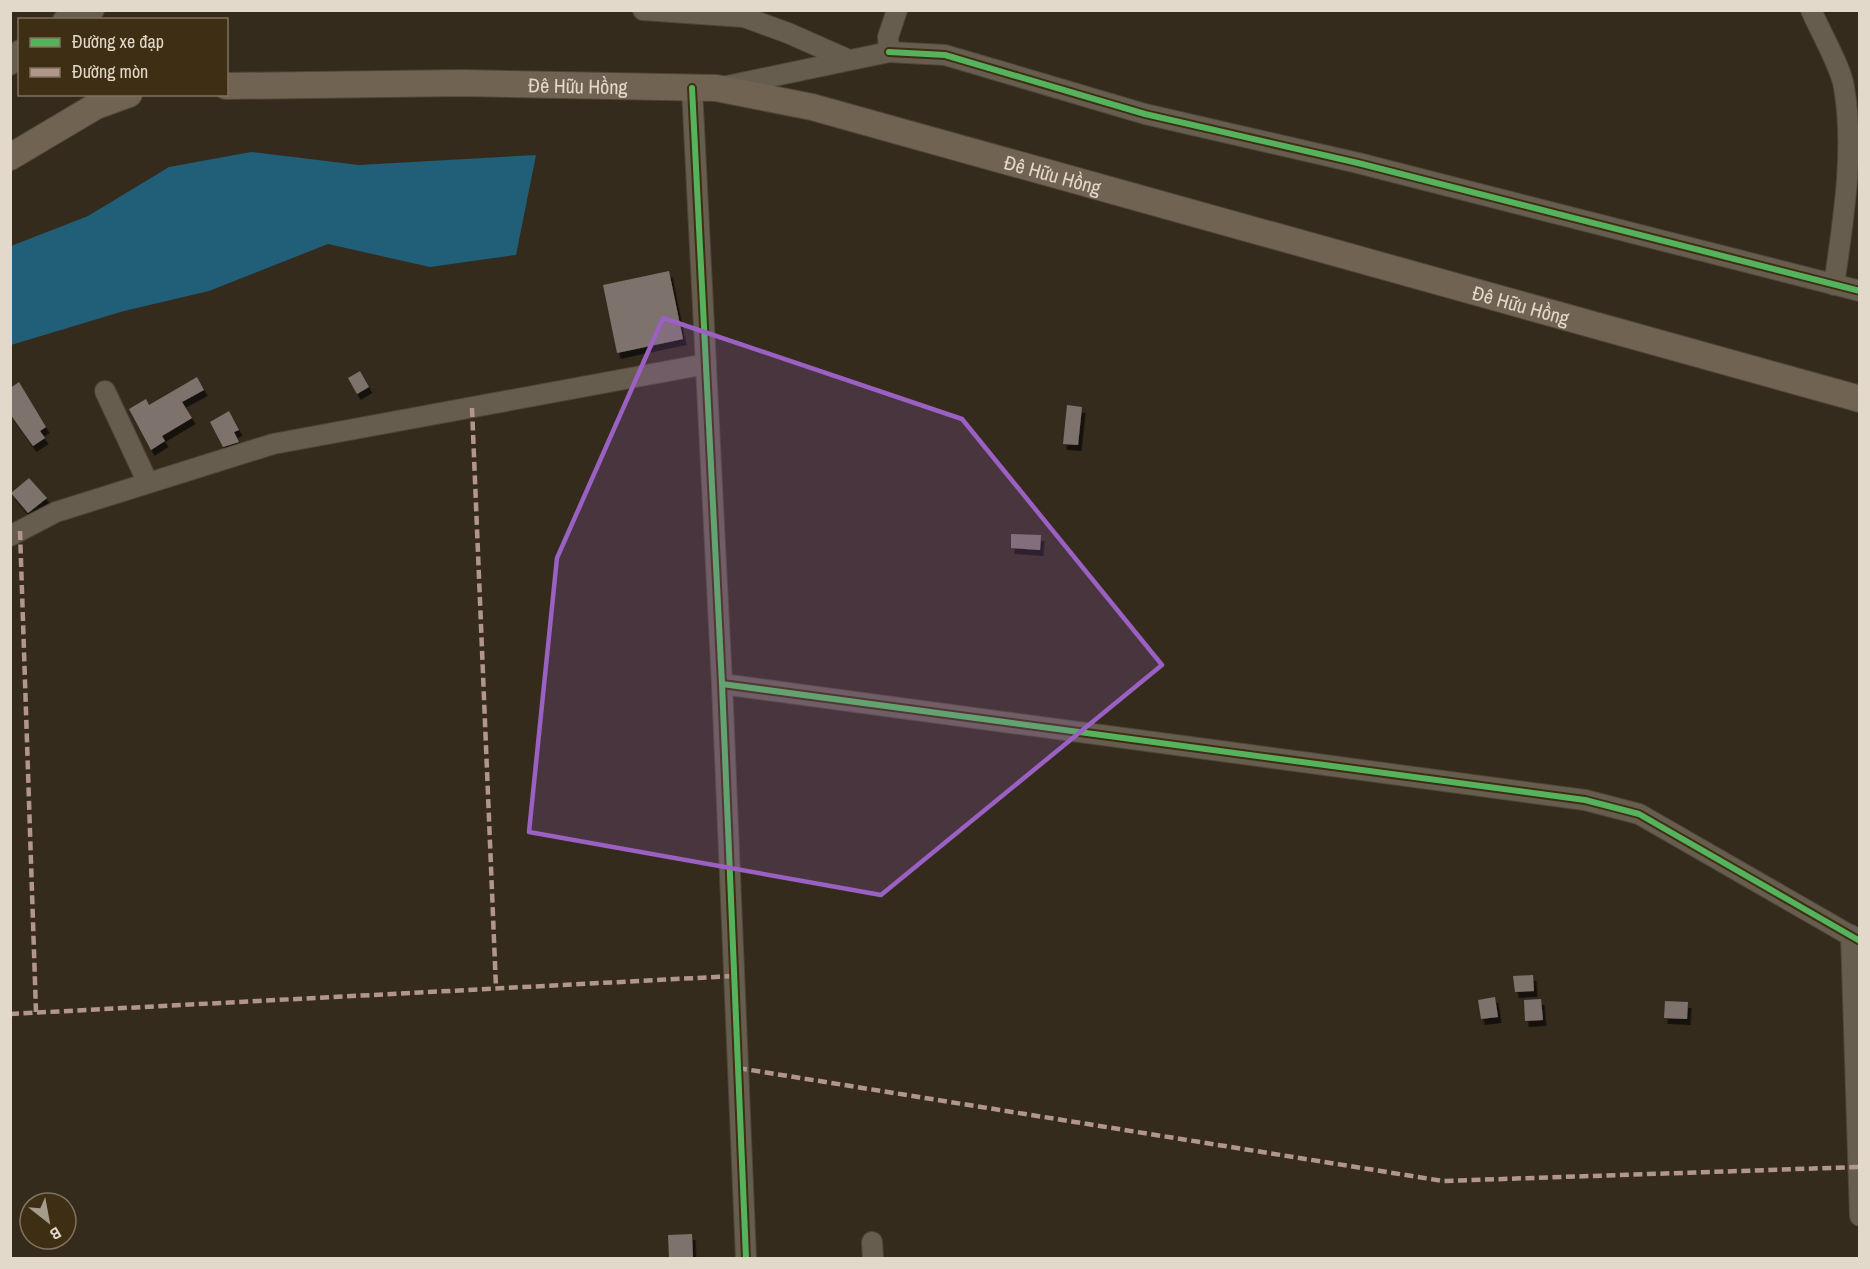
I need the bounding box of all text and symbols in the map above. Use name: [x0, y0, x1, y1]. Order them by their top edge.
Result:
legend: [18, 18, 228, 96]
text: Đường xe đạp: [72, 29, 164, 54]
text: Đường mòn: [72, 59, 148, 84]
street label: Đê Hữu Hồng: [528, 71, 628, 100]
street label: Đê Hữu Hồng: [1001, 148, 1104, 200]
street label: Đê Hữu Hồng: [1470, 278, 1573, 331]
north arrow: [18, 1191, 78, 1251]
text: B: [46, 1222, 65, 1246]

